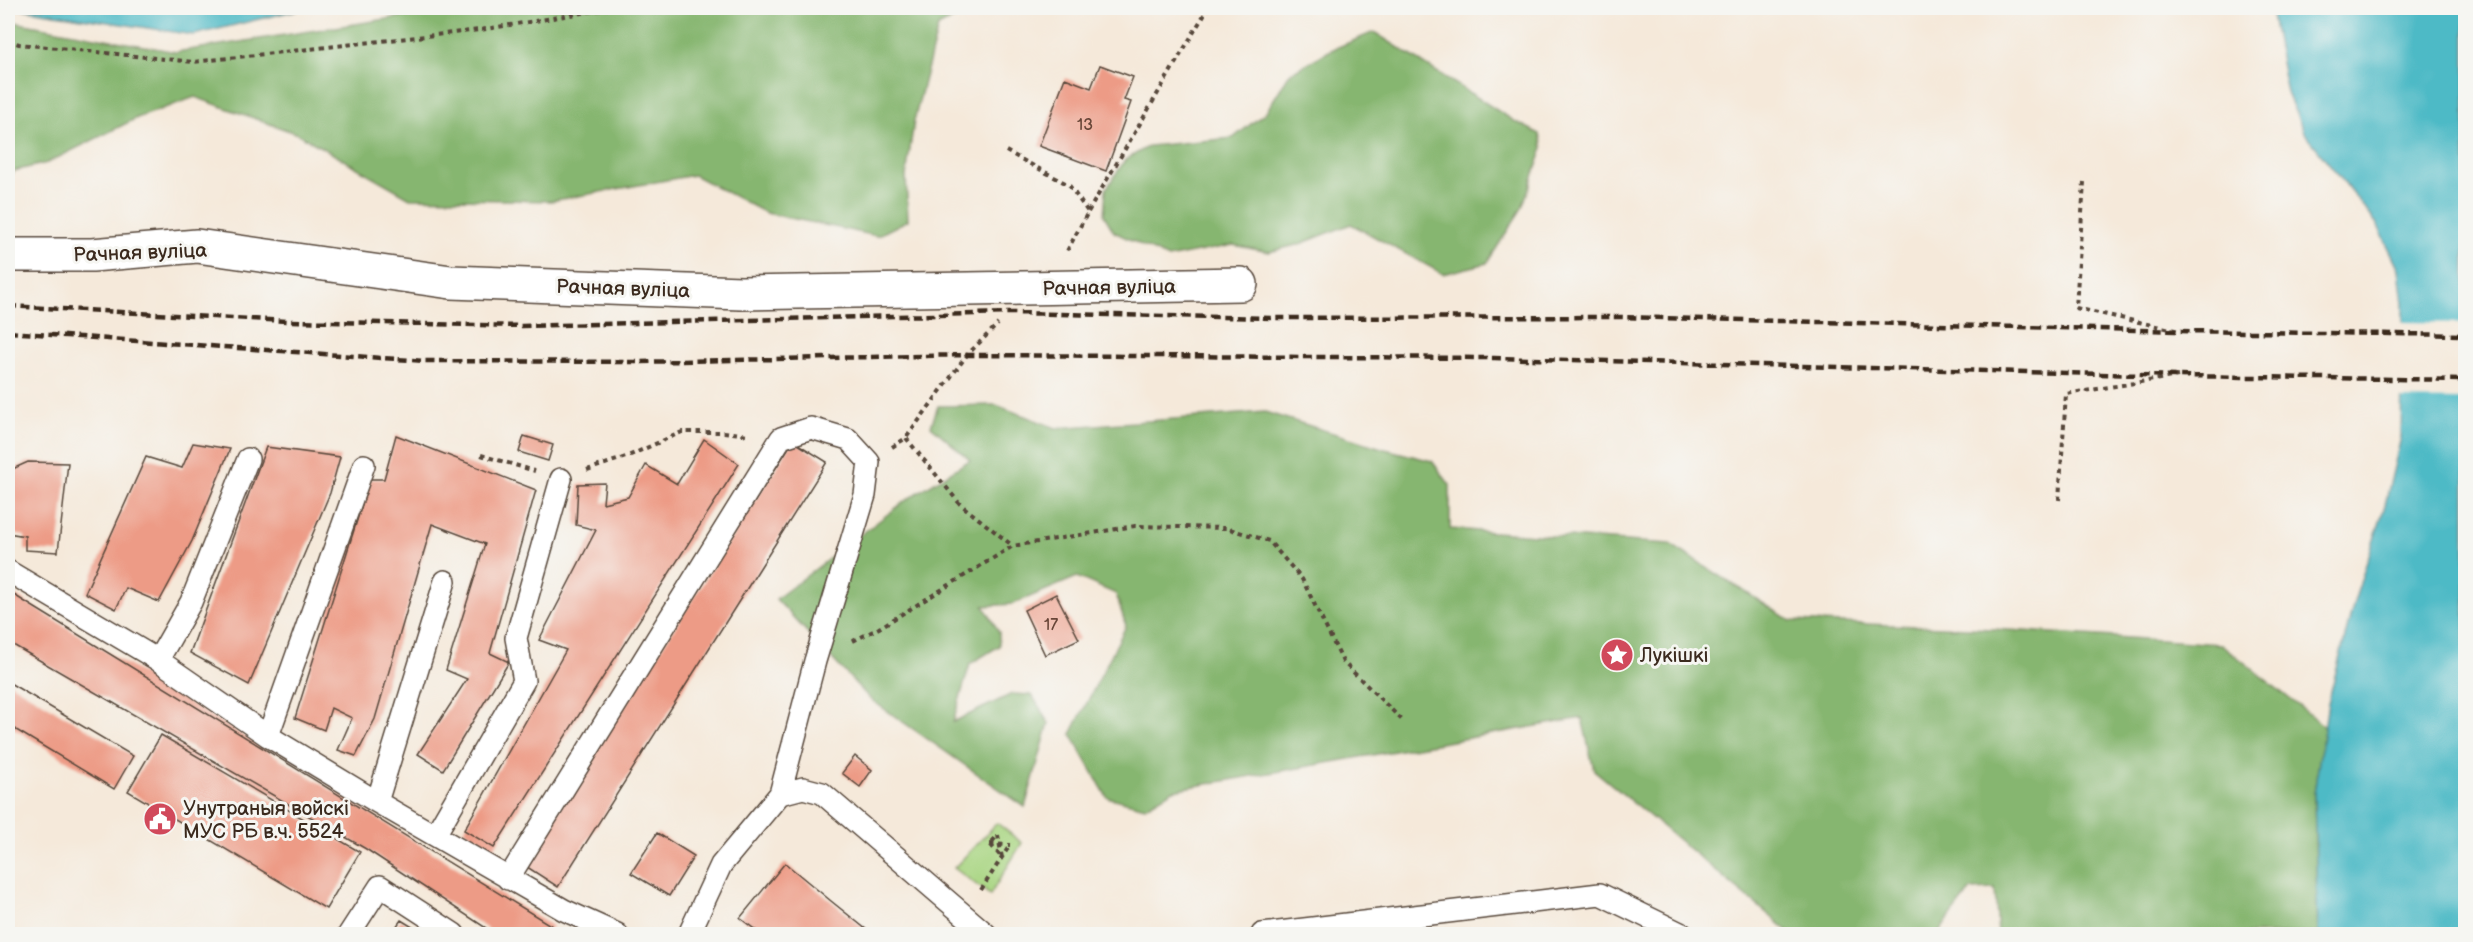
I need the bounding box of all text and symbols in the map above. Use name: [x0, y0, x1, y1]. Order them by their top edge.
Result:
house number: 13: [1077, 116, 1093, 135]
street label: Рачная вуліца: [73, 239, 208, 267]
street label: Рачная вуліца: [556, 275, 691, 303]
street label: Рачная вуліца: [1042, 275, 1176, 301]
house number: 17: [1044, 616, 1058, 635]
place icon: Лукішкі: [1599, 637, 1635, 673]
place label: Лукішкі: [1639, 644, 1708, 668]
place label: Унутраныя войскі МУС РБ в.ч. 5524: [183, 797, 349, 844]
public building icon: Унутраныя войскі МУС РБ в.ч. 5524: [142, 801, 178, 837]

